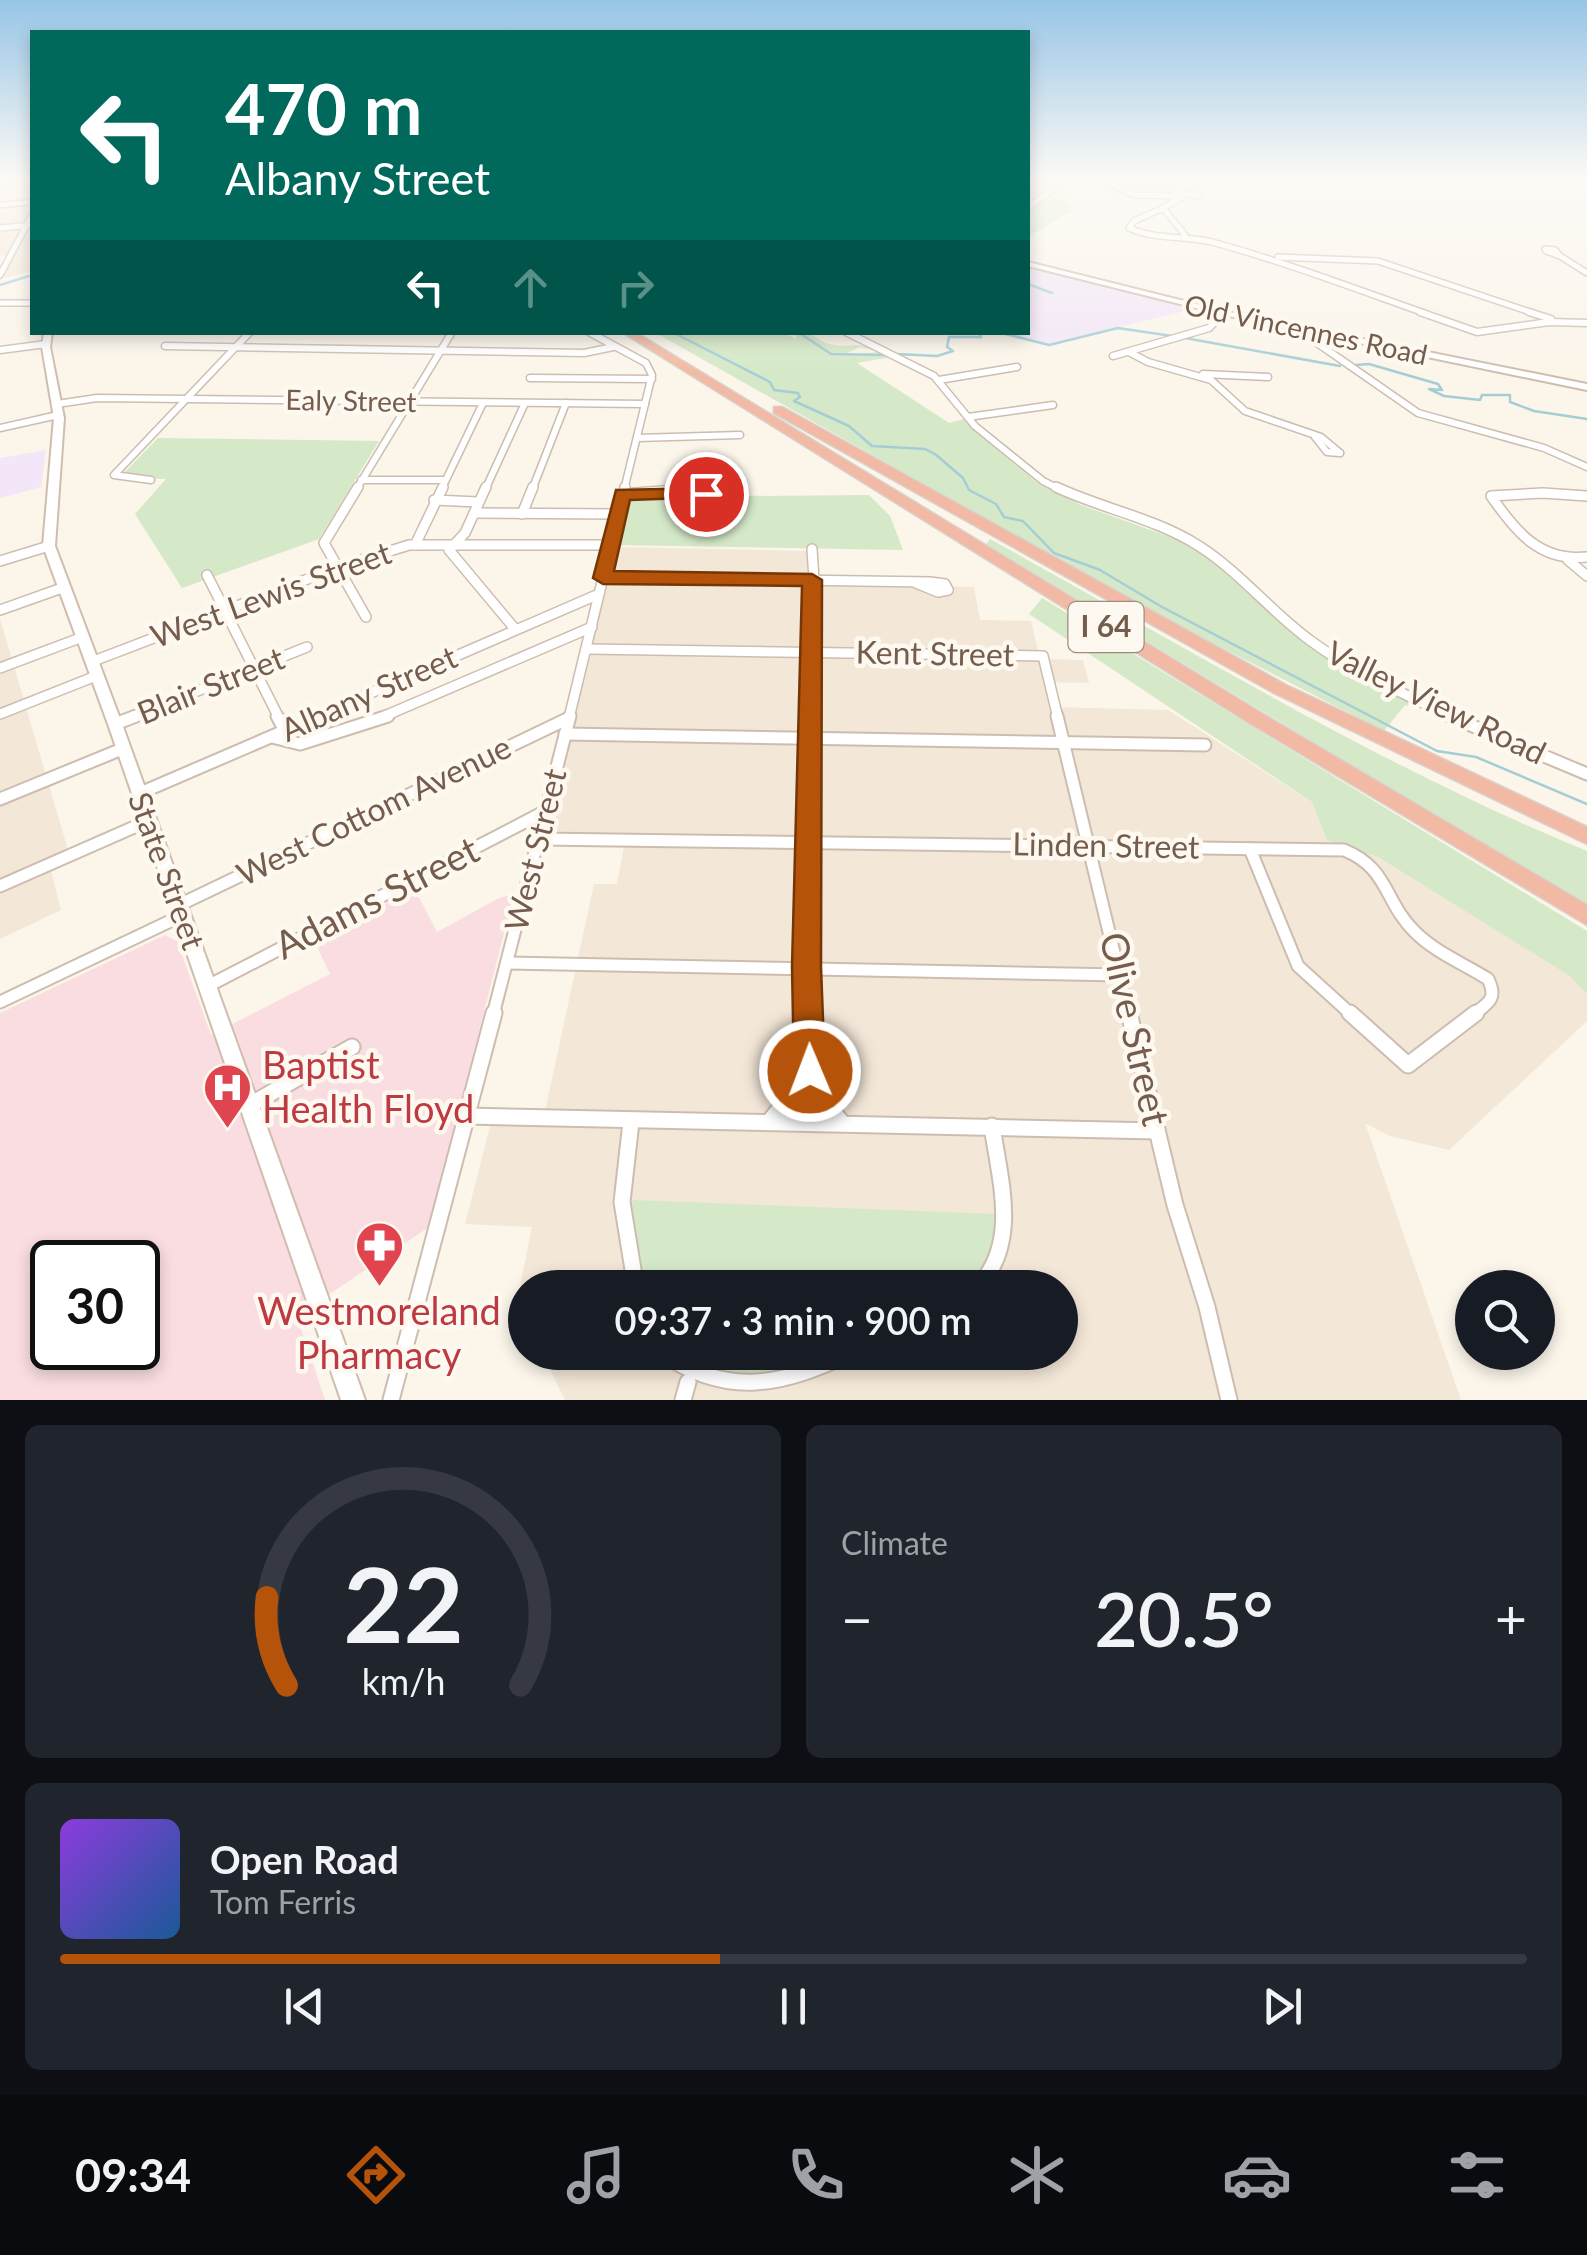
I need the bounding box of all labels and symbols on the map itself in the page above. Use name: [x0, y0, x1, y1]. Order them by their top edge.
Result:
street label: Old Vincennes Road: [1182, 287, 1431, 371]
street label: Ealy Street: [285, 382, 417, 418]
pin: [664, 452, 749, 537]
street label: West Lewis Street: [145, 532, 396, 655]
road number: I 64: [1068, 602, 1144, 652]
street label: Kent Street: [855, 632, 1015, 673]
street label: Valley View Road: [1321, 632, 1553, 772]
street label: Albany Street: [274, 636, 463, 749]
street label: Blair Street: [131, 637, 290, 732]
street label: West Cottom Avenue: [230, 726, 517, 893]
street label: West Street: [496, 764, 574, 935]
street label: State Street: [121, 787, 214, 955]
street label: Linden Street: [1012, 823, 1200, 866]
street label: Adams Street: [266, 825, 486, 967]
street label: Olive Street: [1091, 927, 1181, 1130]
position arrow: [758, 1019, 862, 1123]
place label: Baptist Health Floyd: [262, 1041, 474, 1131]
hospital icon: Baptist Health Floyd: [201, 1062, 253, 1130]
pharmacy icon: Westmoreland Pharmacy: [353, 1220, 405, 1288]
speed limit sign: 30: [30, 1240, 160, 1370]
place label: Westmoreland Pharmacy: [257, 1287, 501, 1377]

